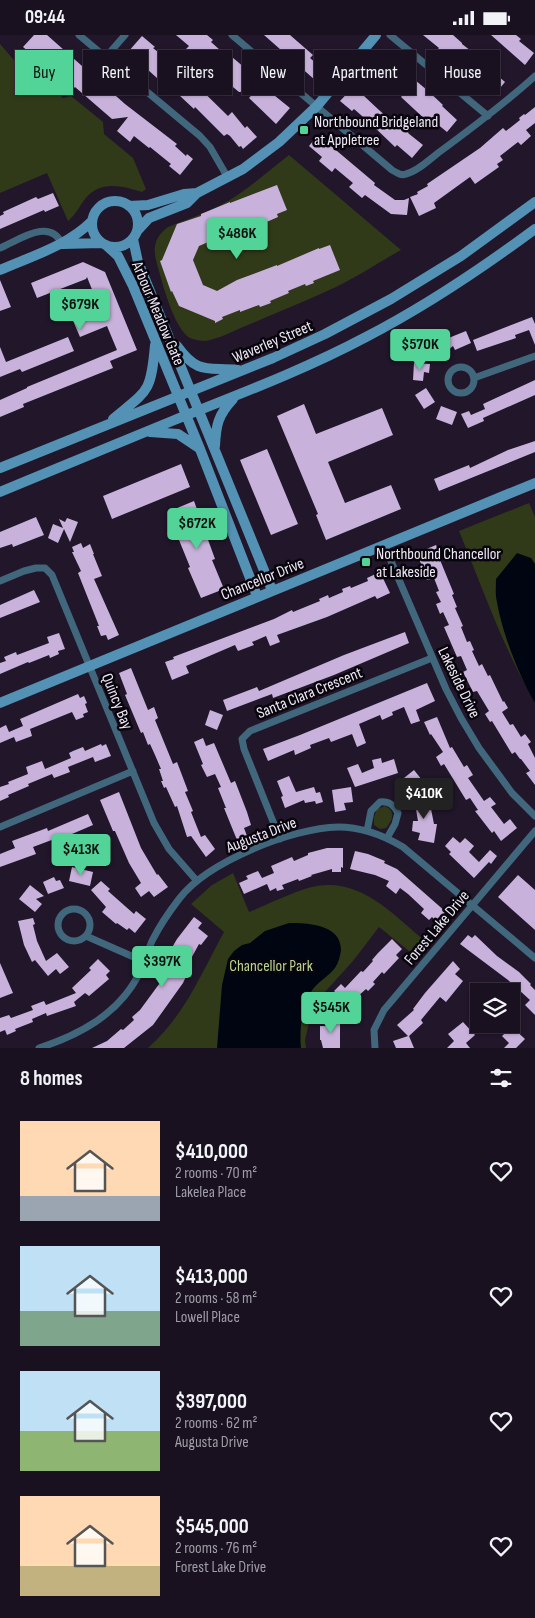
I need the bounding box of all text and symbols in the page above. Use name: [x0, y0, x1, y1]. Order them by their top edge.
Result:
text: 09:44: [25, 6, 65, 29]
chip: Buy: [15, 50, 73, 95]
chip: Rent: [83, 50, 148, 95]
chip: Filters: [158, 50, 232, 95]
chip: New: [242, 50, 304, 95]
chip: Apartment: [314, 50, 416, 95]
chip: House: [426, 50, 500, 95]
place label: Northbound Bridgeland at Appletree: [314, 113, 438, 150]
marker: Northbound Bridgeland at Appletree: [298, 124, 310, 136]
pin: $486K: [202, 217, 272, 260]
text: $486K: [218, 224, 256, 243]
street label: Arbour Meadow Gate: [127, 258, 188, 368]
pin: $679K: [45, 289, 115, 331]
text: $679K: [61, 295, 99, 314]
street label: Waverley Street: [230, 317, 315, 368]
pin: $570K: [385, 329, 455, 371]
text: $570K: [401, 335, 439, 354]
pin: $672K: [162, 507, 232, 550]
text: $672K: [178, 514, 216, 533]
place label: Northbound Chancellor at Lakeside: [376, 545, 501, 582]
street label: Chancellor Drive: [218, 554, 307, 605]
marker: Northbound Chancellor at Lakeside: [360, 556, 372, 568]
street label: Lakeside Drive: [433, 644, 484, 721]
street label: Santa Clara Crescent: [254, 664, 365, 723]
street label: Quincy Bay: [97, 671, 136, 732]
pin: $410K: [389, 777, 459, 820]
text: $410K: [405, 784, 443, 803]
street label: Augusta Drive: [223, 813, 299, 858]
pin: $413K: [46, 833, 116, 876]
text: $413K: [63, 840, 100, 859]
street label: Forest Lake Drive: [401, 887, 474, 969]
pin: $397K: [127, 945, 197, 988]
text: $397K: [143, 952, 181, 971]
park label: Chancellor Park: [229, 957, 313, 976]
map controls: [470, 983, 520, 1033]
button: layers: [470, 983, 520, 1033]
pin: $545K: [296, 991, 366, 1034]
text: $545K: [312, 998, 350, 1017]
icon: filters: [487, 1064, 515, 1092]
text: 8 homes: [20, 1066, 83, 1091]
text: $410,000: [175, 1139, 248, 1164]
icon: home: [60, 1141, 120, 1201]
icon: heart: [487, 1157, 515, 1185]
text: 2 rooms · 70 m²: [175, 1164, 257, 1183]
text: Lakelea Place: [175, 1183, 246, 1202]
text: $413,000: [175, 1264, 248, 1289]
icon: home: [60, 1266, 120, 1326]
icon: heart: [487, 1282, 515, 1310]
text: 2 rooms · 58 m²: [175, 1289, 257, 1308]
text: Lowell Place: [175, 1308, 240, 1327]
text: $397,000: [175, 1389, 247, 1414]
icon: home: [60, 1391, 120, 1451]
icon: heart: [487, 1407, 515, 1435]
text: 2 rooms · 62 m²: [175, 1414, 258, 1433]
text: Augusta Drive: [175, 1433, 249, 1452]
text: $545,000: [175, 1514, 249, 1539]
icon: home: [60, 1516, 120, 1576]
icon: heart: [487, 1532, 515, 1560]
text: 2 rooms · 76 m²: [175, 1539, 257, 1558]
text: Forest Lake Drive: [175, 1558, 266, 1577]

